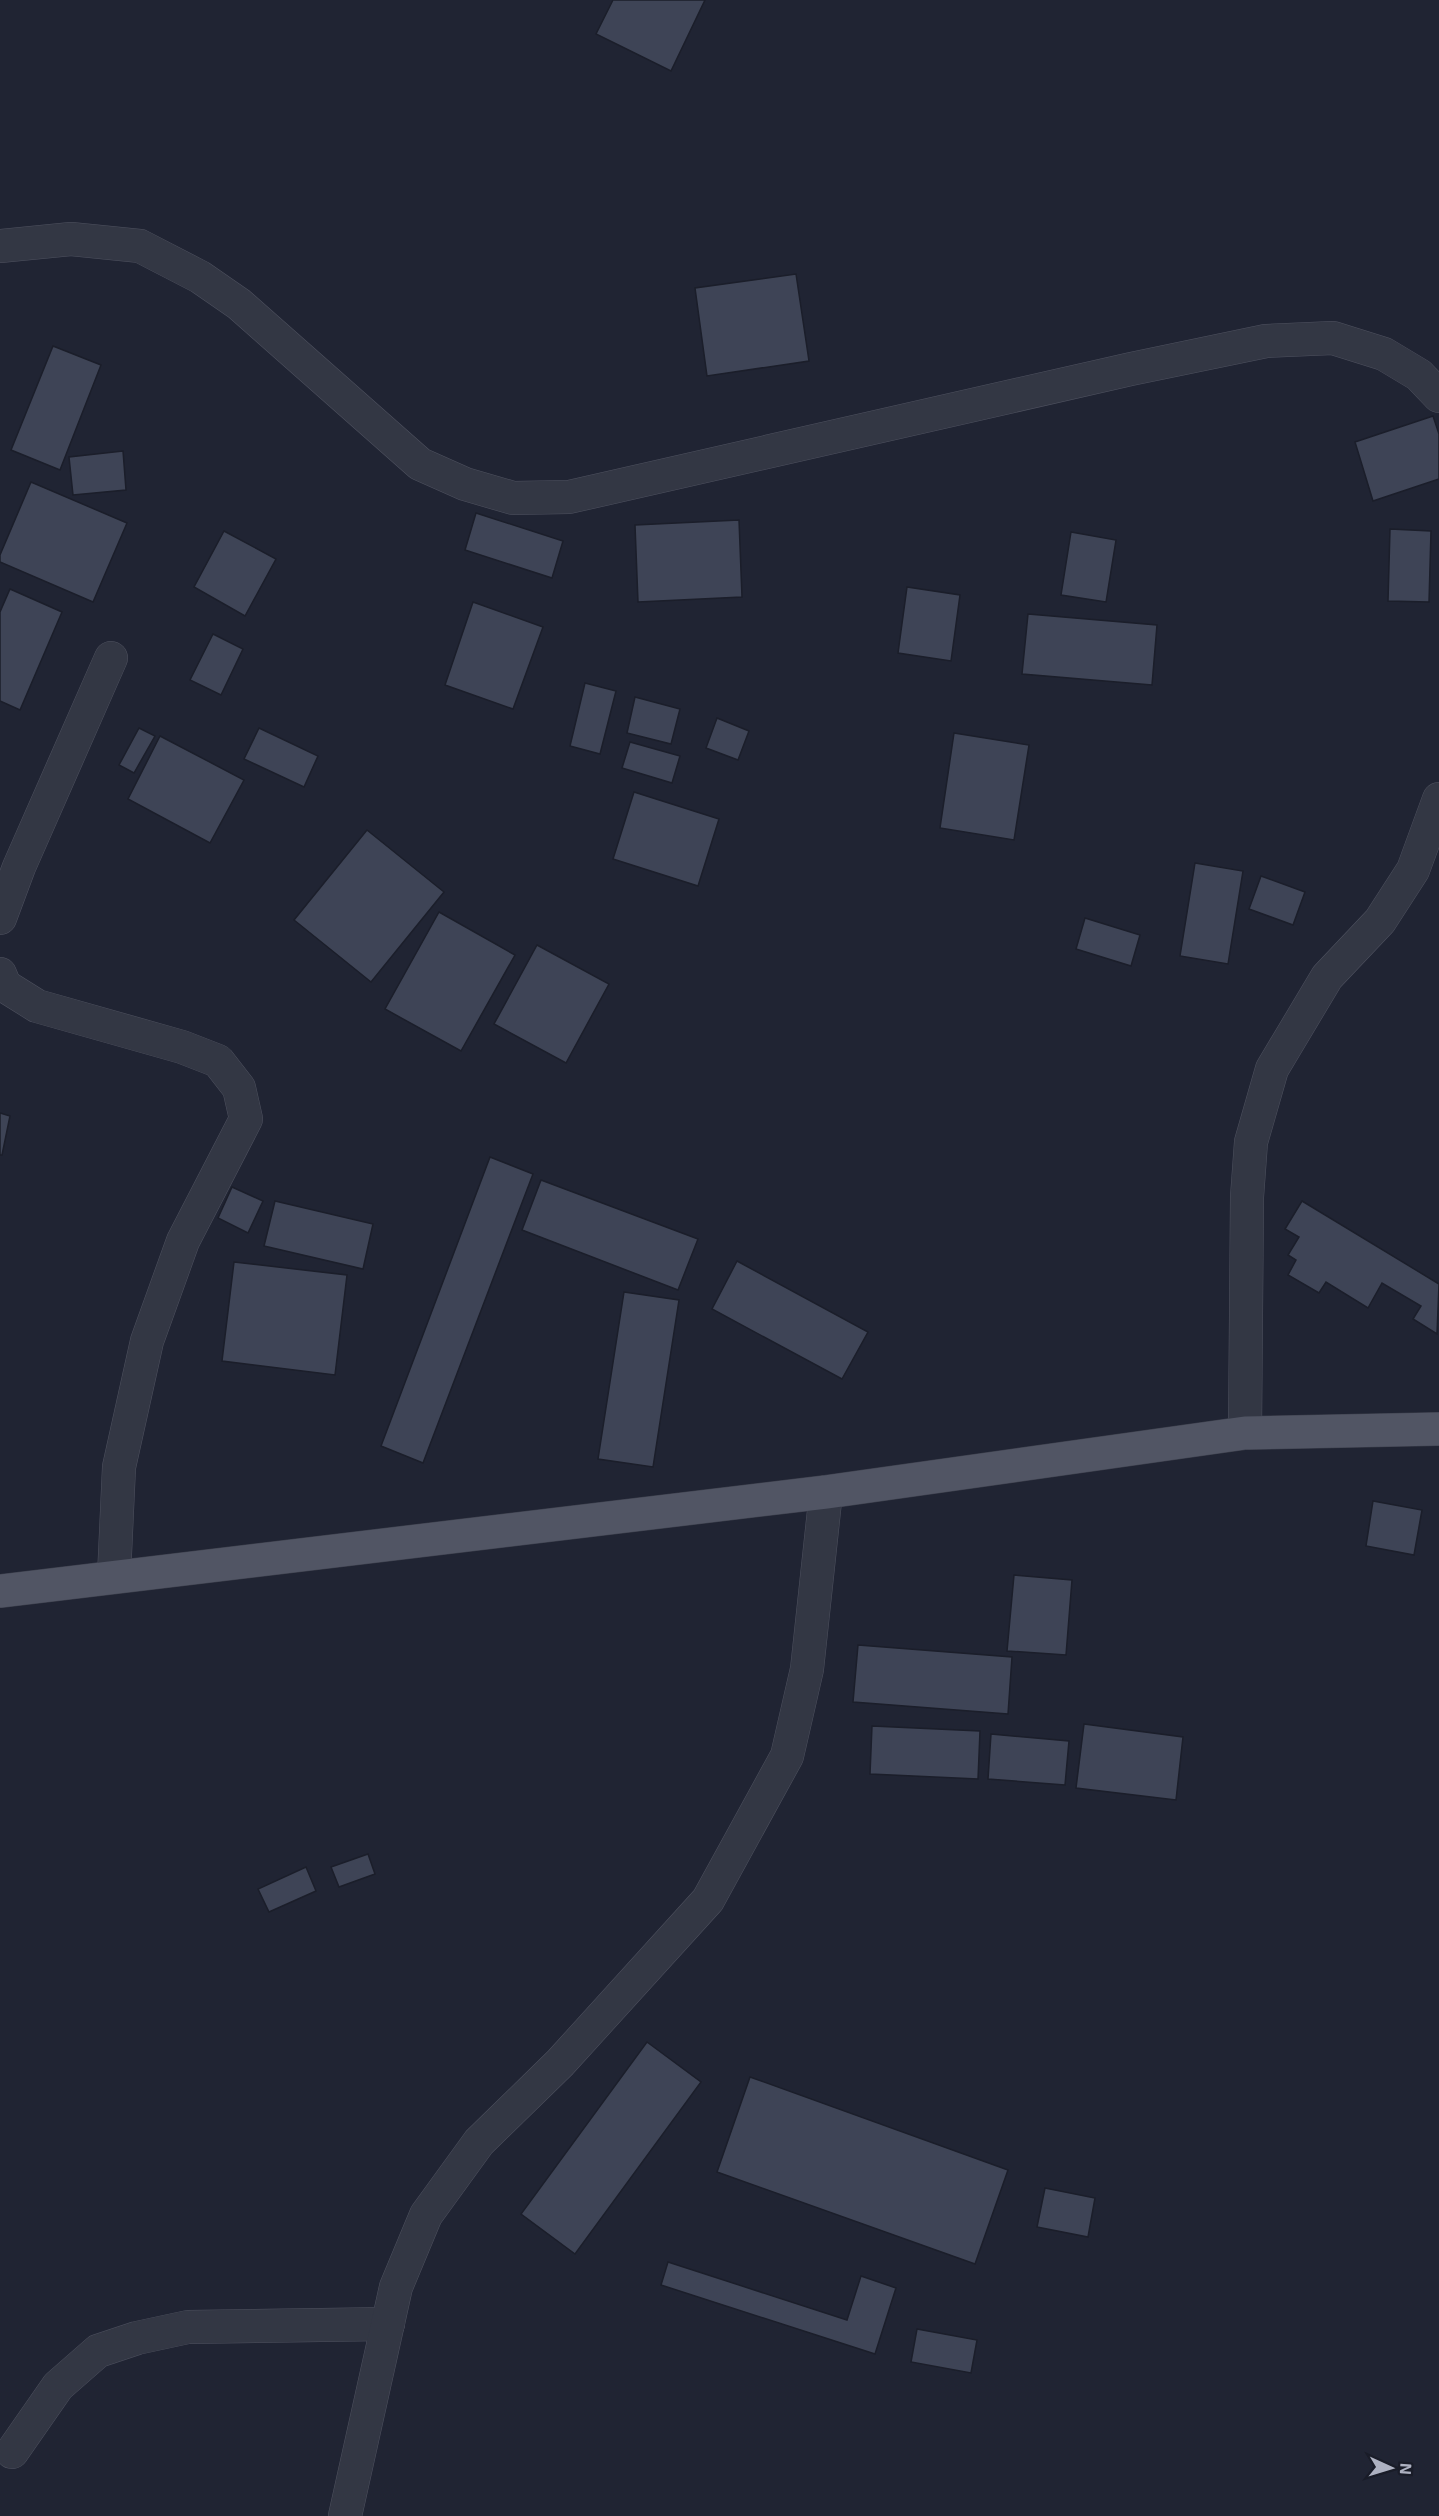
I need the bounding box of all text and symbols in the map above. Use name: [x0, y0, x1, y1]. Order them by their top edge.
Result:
north arrow: [1361, 2438, 1421, 2498]
text: N: [1397, 2463, 1416, 2476]

